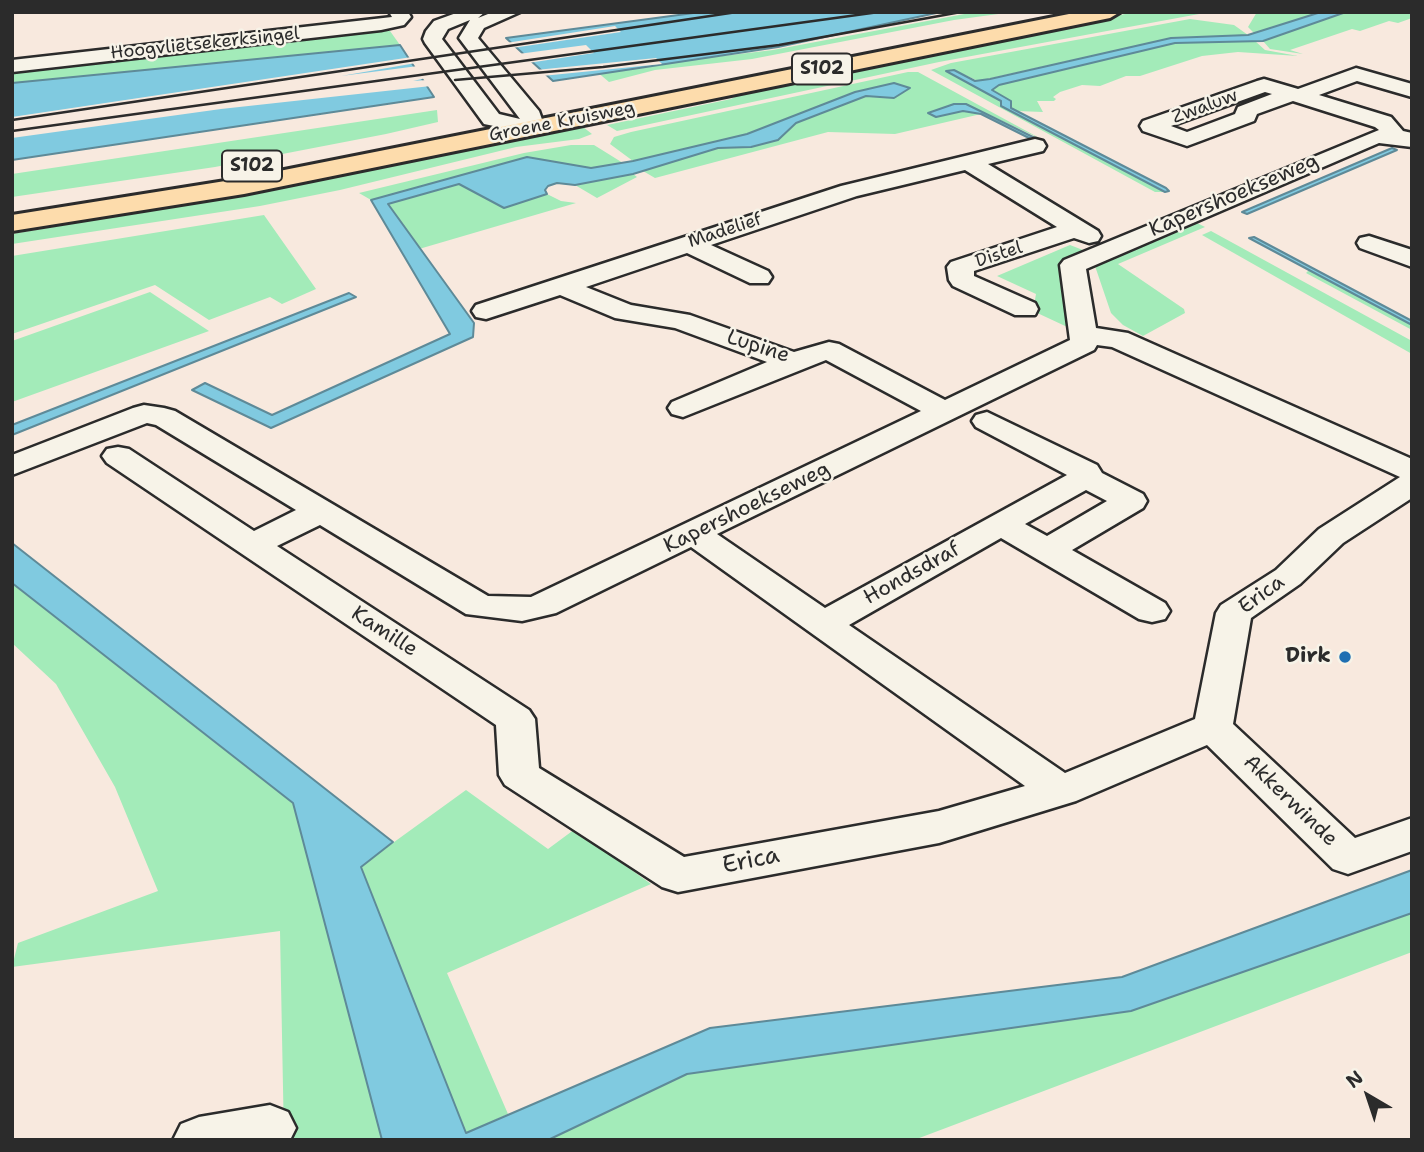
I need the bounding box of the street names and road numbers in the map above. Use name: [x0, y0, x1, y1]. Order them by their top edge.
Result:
street label: Hoogvlietsekerksingel: [109, 23, 301, 65]
road number: S102: [792, 54, 852, 85]
street label: Zwaluw: [1169, 85, 1241, 129]
street label: Groene Kruisweg: [487, 97, 637, 147]
street label: Kapershoekseweg: [1146, 149, 1322, 243]
road number: S102: [222, 150, 282, 182]
street label: Madelief: [685, 209, 765, 253]
street label: Distel: [973, 237, 1025, 273]
street label: Lupine: [723, 325, 793, 369]
street label: Kapershoekseweg: [660, 457, 834, 559]
street label: Hondsdraf: [859, 537, 965, 611]
street label: Erica: [1234, 570, 1290, 620]
street label: Kamille: [346, 601, 422, 663]
street label: Akkerwinde: [1238, 750, 1342, 852]
street label: Erica: [720, 841, 782, 881]

